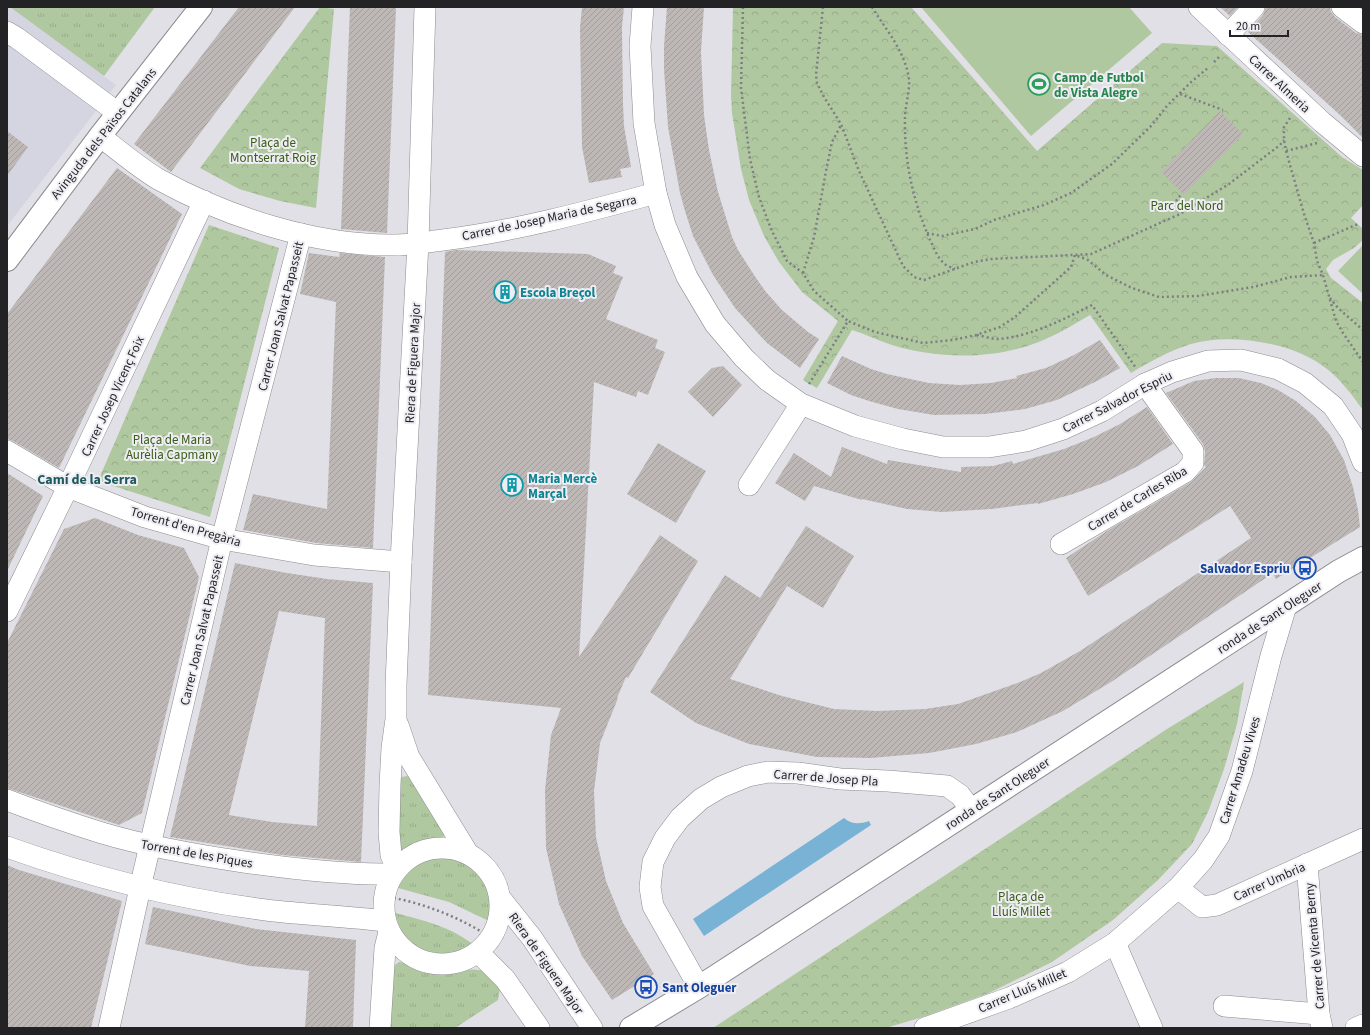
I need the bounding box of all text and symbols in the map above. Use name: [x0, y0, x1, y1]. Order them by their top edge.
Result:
scale bar: [1230, 12, 1288, 38]
text: 20 m: [1236, 18, 1260, 35]
street label: Carrer Almeria: [1245, 50, 1314, 117]
street label: Avinguda dels Països Catalans: [47, 64, 161, 203]
place label: Camp de Futbol de Vista Alegre: [1054, 69, 1144, 102]
sports icon: Camp de Futbol de Vista Alegre: [1026, 71, 1052, 97]
park label: Plaça de Montserrat Roig: [230, 134, 316, 167]
street label: Carrer de Josep Maria de Segarra: [460, 191, 638, 245]
park label: Parc del Nord: [1151, 197, 1223, 215]
street label: Carrer Joan Salvat Papasseit: [254, 239, 308, 393]
building icon: Escola Breçol: [492, 279, 518, 305]
place label: Escola Breçol: [520, 284, 596, 302]
street label: Riera de Figuera Major: [401, 302, 425, 424]
street label: Carrer Josep Vicenç Foix: [77, 333, 149, 460]
street label: Carrer Salvador Espriu: [1059, 366, 1176, 437]
park label: Plaça de Maria Aurèlia Capmany: [126, 431, 218, 464]
street label: Carrer de Carles Riba: [1084, 462, 1191, 536]
district label: Camí de la Serra: [37, 470, 137, 490]
place label: Maria Mercè Marçal: [528, 470, 597, 503]
building icon: Maria Mercè Marçal: [499, 472, 525, 498]
street label: Torrent d'en Pregària: [128, 503, 243, 551]
street label: Carrer Joan Salvat Papasseit: [176, 553, 228, 707]
bus stop icon: Salvador Espriu: [1292, 555, 1318, 581]
place label: Salvador Espriu: [1200, 560, 1290, 578]
street label: ronda de Sant Oleguer: [1214, 577, 1326, 659]
street label: Carrer Amadeu Vives: [1215, 714, 1265, 826]
street label: ronda de Sant Oleguer: [942, 753, 1054, 835]
street label: Carrer de Josep Pla: [773, 765, 879, 791]
street label: Torrent de les Piques: [139, 835, 255, 873]
street label: Carrer Umbria: [1231, 858, 1308, 906]
street label: Carrer de Vicenta Berny: [1301, 882, 1329, 1010]
park label: Plaça de Lluís Millet: [992, 888, 1051, 921]
street label: Riera de Figuera Major: [504, 909, 588, 1018]
street label: Carrer Lluís Millet: [975, 964, 1070, 1018]
bus stop icon: Sant Oleguer: [633, 974, 659, 1000]
place label: Sant Oleguer: [662, 979, 737, 997]

